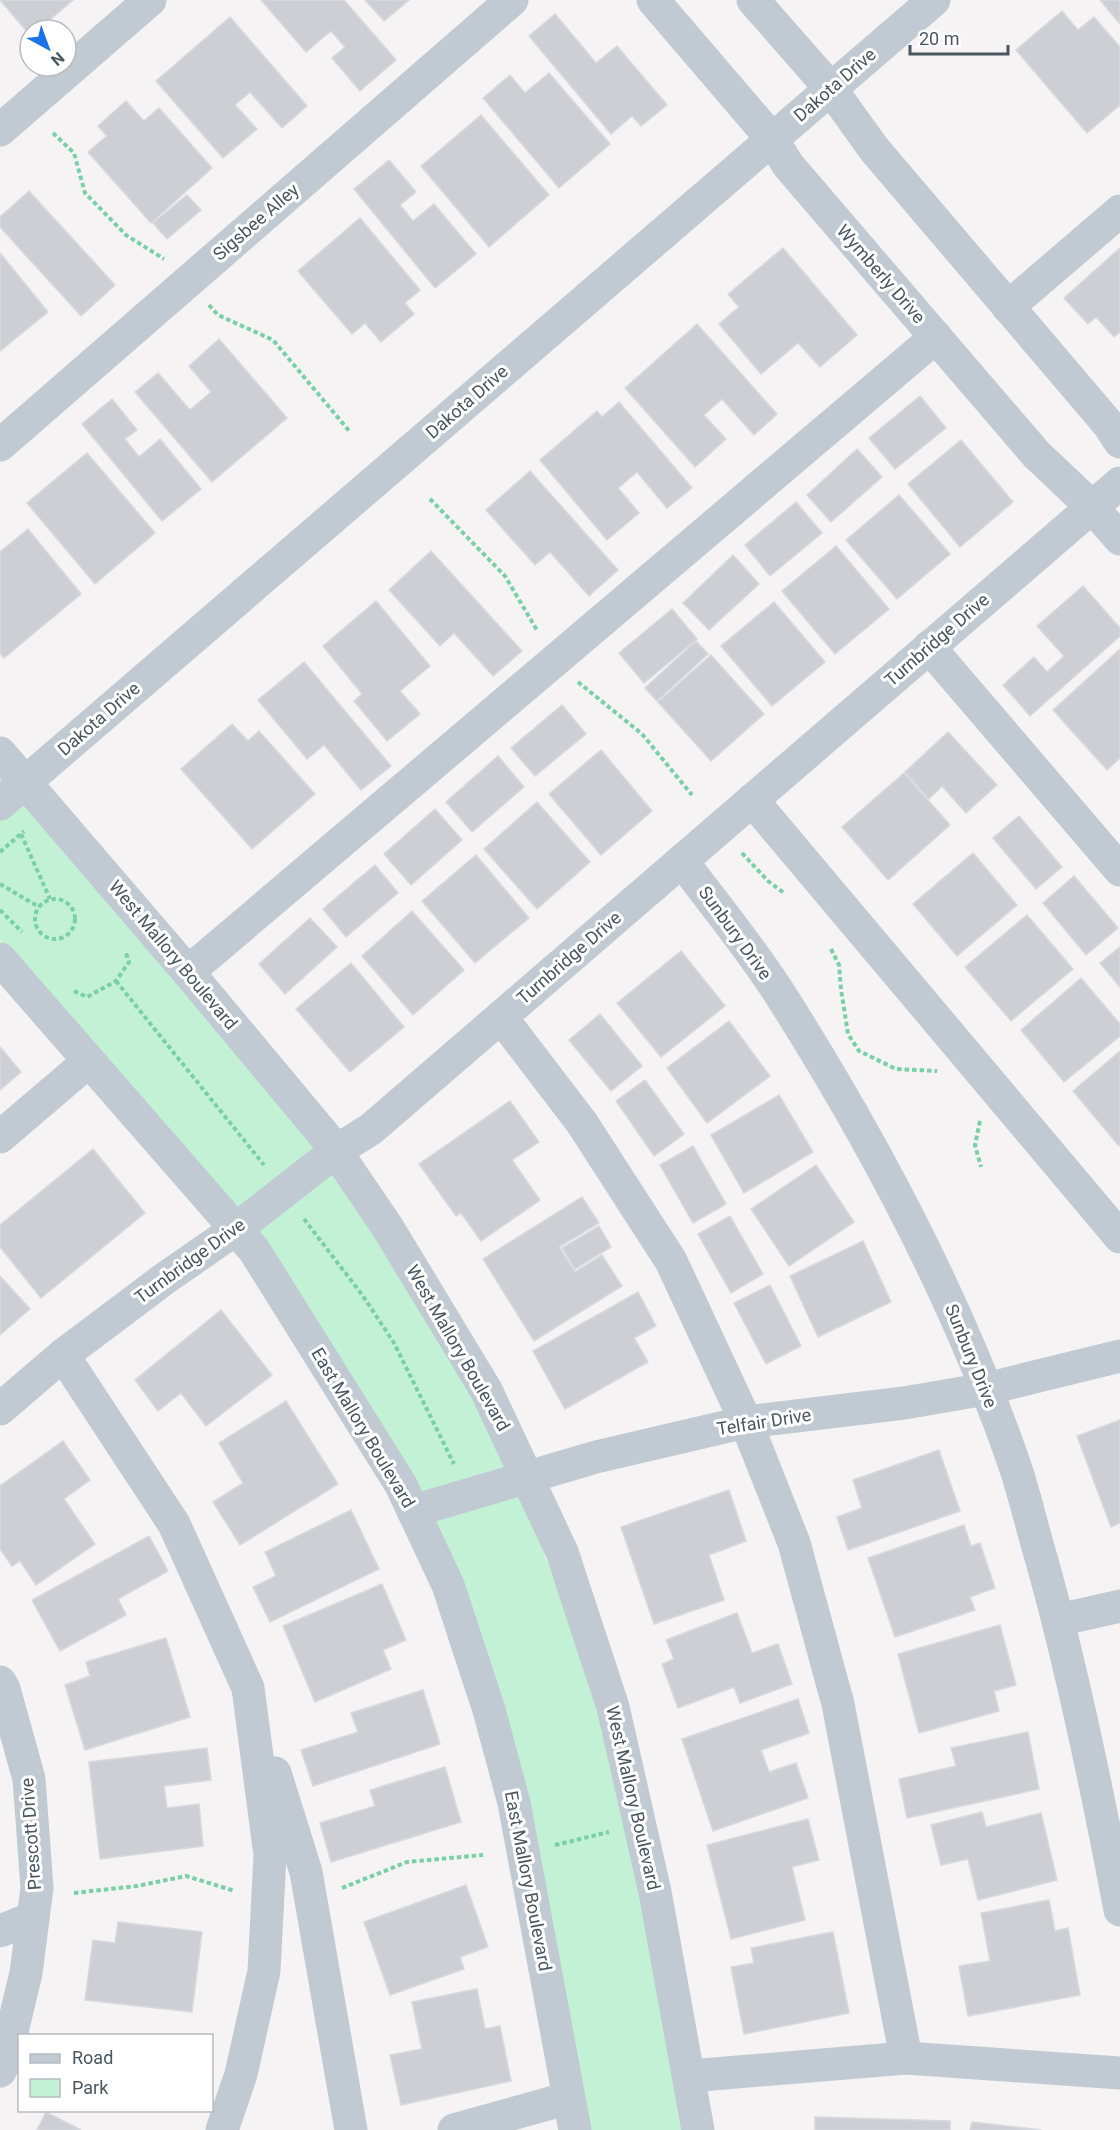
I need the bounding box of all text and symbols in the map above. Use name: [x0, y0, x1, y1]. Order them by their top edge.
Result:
north arrow: [18, 18, 78, 78]
scale bar: [910, 18, 1008, 56]
text: 20 m: [919, 28, 959, 49]
street label: Dakota Drive: [789, 43, 880, 126]
text: N: [47, 48, 68, 70]
street label: Sigsbee Alley: [209, 178, 303, 265]
street label: Wymberly Drive: [833, 220, 930, 327]
street label: Dakota Drive: [421, 360, 512, 443]
street label: Turnbridge Drive: [880, 589, 993, 691]
street label: Dakota Drive: [53, 677, 144, 760]
street label: West Mallory Boulevard: [105, 876, 242, 1034]
street label: Sunbury Drive: [695, 882, 776, 983]
street label: Turnbridge Drive: [512, 907, 625, 1009]
street label: Turnbridge Drive: [130, 1214, 249, 1308]
street label: West Mallory Boulevard: [402, 1261, 515, 1435]
street label: Sunbury Drive: [941, 1301, 1002, 1411]
street label: East Mallory Boulevard: [307, 1344, 420, 1512]
street label: Telfair Drive: [715, 1404, 813, 1439]
street label: West Mallory Boulevard: [602, 1704, 665, 1892]
street label: Prescott Drive: [16, 1777, 45, 1891]
street label: East Mallory Boulevard: [501, 1789, 556, 1973]
legend: [18, 2034, 213, 2112]
text: Road: [72, 2047, 113, 2068]
text: Park: [72, 2077, 109, 2098]

